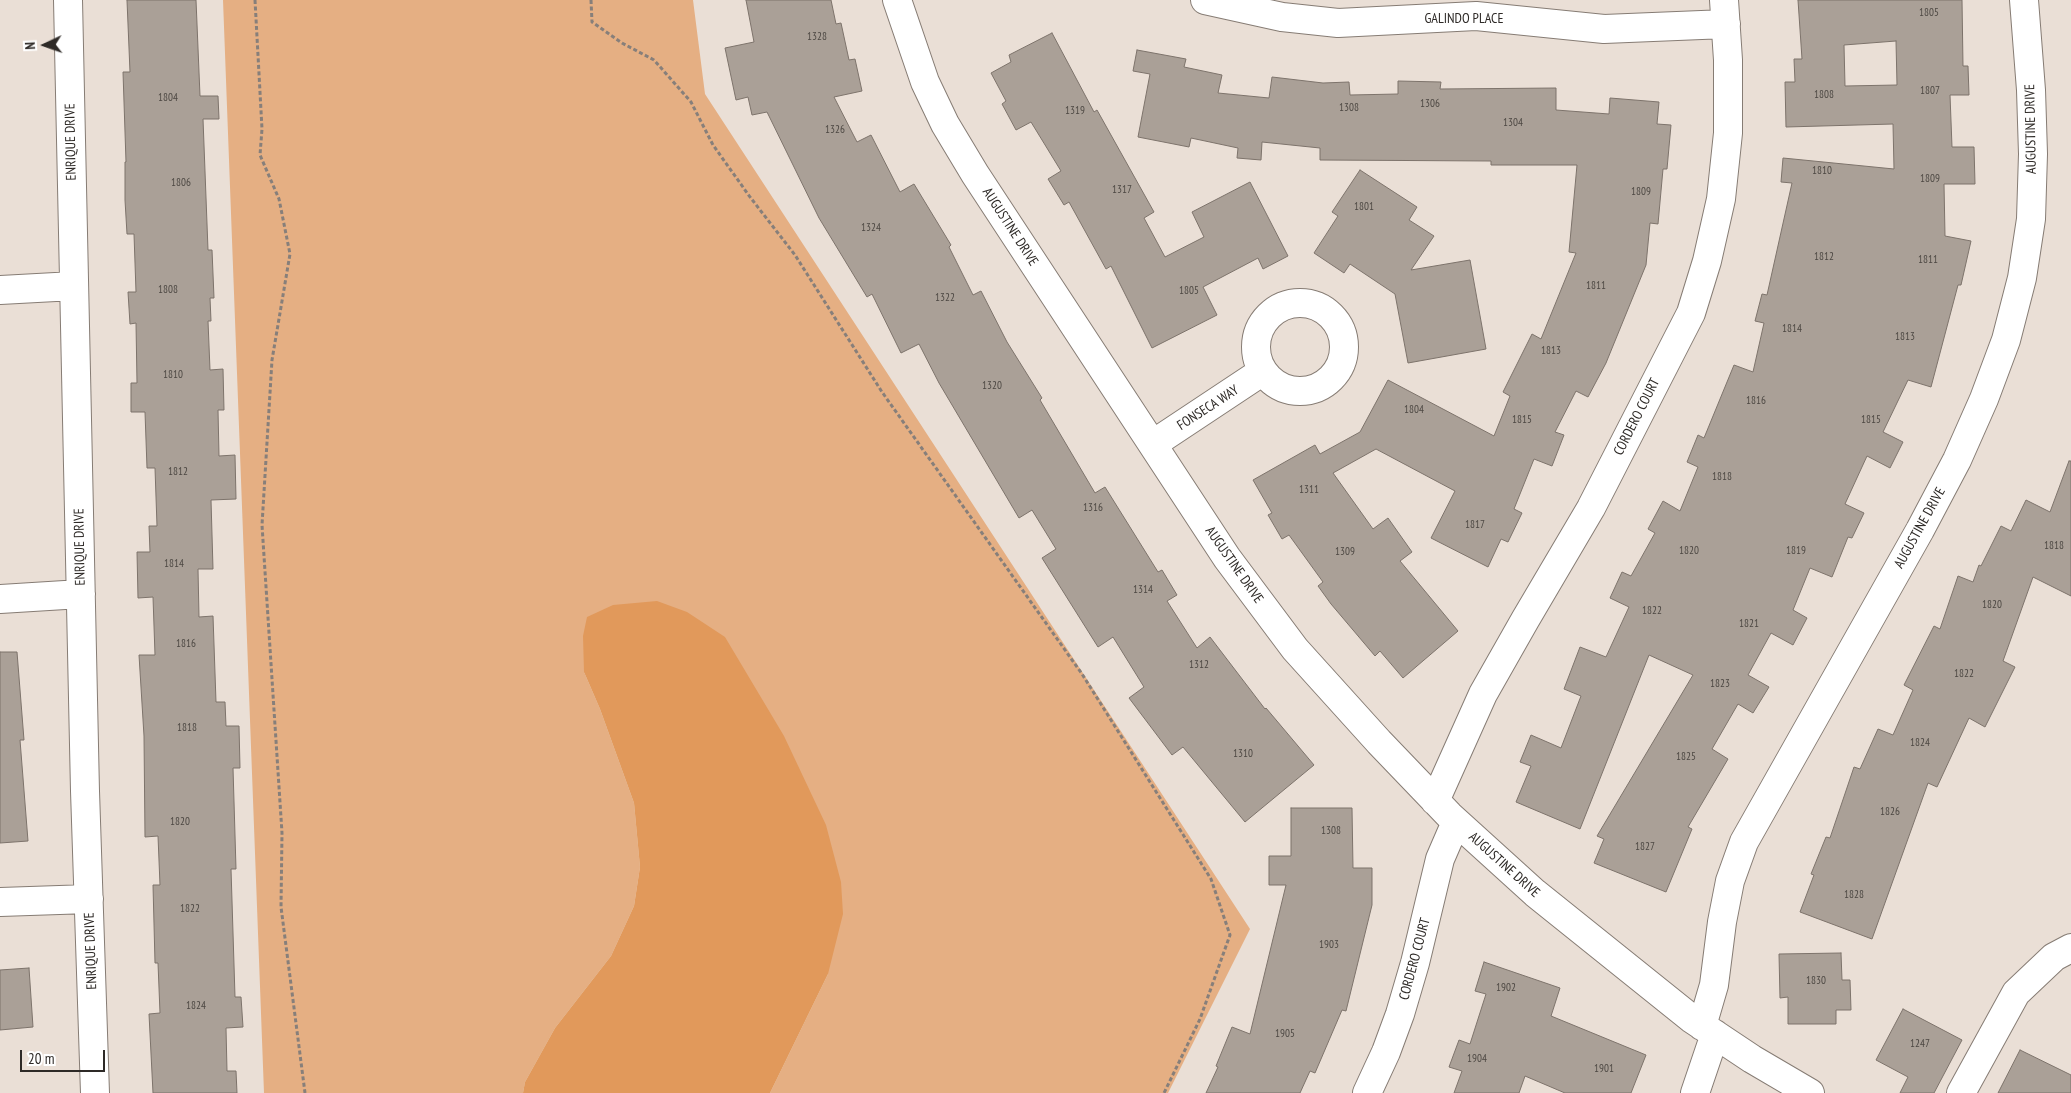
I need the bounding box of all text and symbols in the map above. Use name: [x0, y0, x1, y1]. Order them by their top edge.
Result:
house number: 1805: [1919, 6, 1939, 20]
street label: GALINDO PLACE: [1424, 11, 1504, 27]
north arrow: [20, 20, 70, 70]
house number: 1328: [807, 30, 827, 44]
text: N: [21, 42, 39, 50]
house number: 1807: [1920, 84, 1940, 98]
street label: AUGUSTINE DRIVE: [2022, 84, 2040, 174]
house number: 1808: [1814, 88, 1834, 102]
house number: 1804: [158, 91, 178, 105]
house number: 1306: [1420, 97, 1440, 111]
house number: 1308: [1339, 101, 1359, 115]
street label: ENRIQUE DRIVE: [62, 103, 80, 181]
house number: 1319: [1065, 104, 1085, 118]
house number: 1304: [1503, 116, 1523, 130]
house number: 1326: [825, 123, 845, 137]
house number: 1810: [1812, 164, 1832, 178]
house number: 1809: [1920, 172, 1940, 186]
house number: 1806: [171, 176, 191, 190]
house number: 1317: [1112, 183, 1132, 197]
street label: AUGUSTINE DRIVE: [978, 185, 1042, 269]
house number: 1809: [1631, 185, 1651, 199]
house number: 1801: [1354, 200, 1374, 214]
house number: 1324: [861, 221, 881, 235]
house number: 1812: [1814, 250, 1834, 264]
house number: 1811: [1918, 253, 1938, 267]
house number: 1811: [1586, 279, 1606, 293]
house number: 1808: [158, 283, 178, 297]
house number: 1805: [1179, 284, 1199, 298]
house number: 1322: [935, 291, 955, 305]
house number: 1814: [1782, 322, 1802, 336]
house number: 1813: [1895, 330, 1915, 344]
house number: 1813: [1541, 344, 1561, 358]
house number: 1810: [163, 368, 183, 382]
street label: CORDERO COURT: [1610, 376, 1664, 458]
house number: 1320: [982, 379, 1002, 393]
street label: FONSECA WAY: [1174, 382, 1242, 434]
house number: 1816: [1746, 394, 1766, 408]
house number: 1804: [1404, 403, 1424, 417]
house number: 1815: [1512, 413, 1532, 427]
house number: 1815: [1861, 413, 1881, 427]
house number: 1812: [168, 465, 188, 479]
house number: 1818: [1712, 470, 1732, 484]
house number: 1311: [1299, 483, 1319, 497]
street label: AUGUSTINE DRIVE: [1891, 485, 1949, 571]
house number: 1316: [1083, 501, 1103, 515]
street label: ENRIQUE DRIVE: [71, 508, 89, 586]
house number: 1817: [1465, 518, 1485, 532]
street label: AUGUSTINE DRIVE: [1201, 523, 1267, 607]
house number: 1818: [2044, 539, 2064, 553]
house number: 1820: [1679, 544, 1699, 558]
house number: 1819: [1786, 544, 1806, 558]
house number: 1309: [1335, 545, 1355, 559]
house number: 1814: [164, 557, 184, 571]
house number: 1314: [1133, 583, 1153, 597]
house number: 1820: [1982, 598, 2002, 612]
house number: 1822: [1642, 604, 1662, 618]
house number: 1821: [1739, 617, 1759, 631]
house number: 1816: [176, 637, 196, 651]
house number: 1312: [1189, 658, 1209, 672]
house number: 1822: [1954, 667, 1974, 681]
house number: 1823: [1710, 677, 1730, 691]
house number: 1818: [177, 721, 197, 735]
house number: 1824: [1910, 736, 1930, 750]
house number: 1310: [1233, 747, 1253, 761]
house number: 1825: [1676, 750, 1696, 764]
house number: 1826: [1880, 805, 1900, 819]
house number: 1820: [170, 815, 190, 829]
house number: 1308: [1321, 824, 1341, 838]
street label: AUGUSTINE DRIVE: [1465, 829, 1543, 901]
house number: 1827: [1635, 840, 1655, 854]
house number: 1828: [1844, 888, 1864, 902]
house number: 1822: [180, 902, 200, 916]
street label: ENRIQUE DRIVE: [81, 912, 101, 990]
street label: CORDERO COURT: [1396, 916, 1434, 1002]
house number: 1903: [1319, 938, 1339, 952]
house number: 1830: [1806, 974, 1826, 988]
house number: 1902: [1496, 981, 1516, 995]
house number: 1824: [186, 999, 206, 1013]
house number: 1905: [1275, 1027, 1295, 1041]
house number: 1247: [1910, 1037, 1930, 1051]
scale bar: [22, 1040, 108, 1072]
text: 20 m: [28, 1049, 54, 1068]
house number: 1904: [1467, 1052, 1487, 1066]
house number: 1901: [1594, 1062, 1614, 1076]

